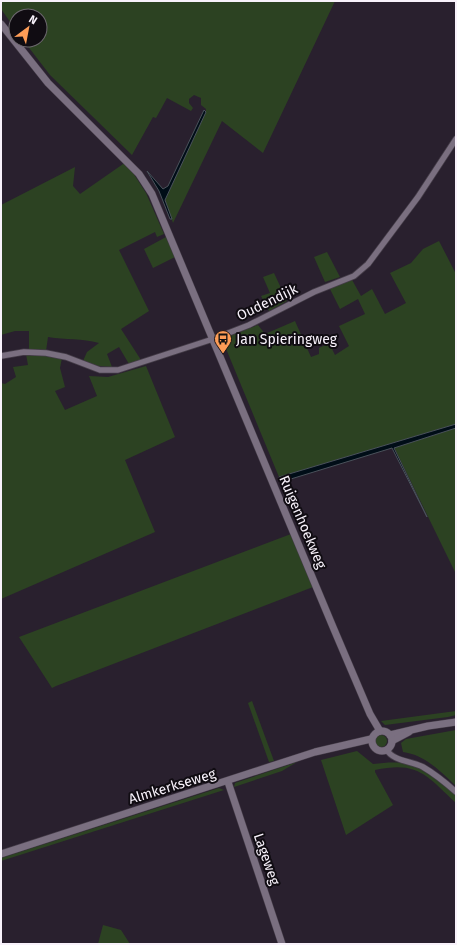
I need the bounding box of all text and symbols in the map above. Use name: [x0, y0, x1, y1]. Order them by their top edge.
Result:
north arrow: [8, 8, 48, 48]
text: N: [26, 12, 40, 27]
street label: Oudendijk: [234, 280, 301, 324]
bus stop icon: Jan Spieringweg: [213, 329, 233, 354]
place label: Jan Spieringweg: [236, 331, 338, 348]
street label: Ruigenhoekweg: [275, 473, 330, 572]
street label: Almkerkseweg: [126, 765, 219, 808]
street label: Lageweg: [250, 831, 284, 888]

